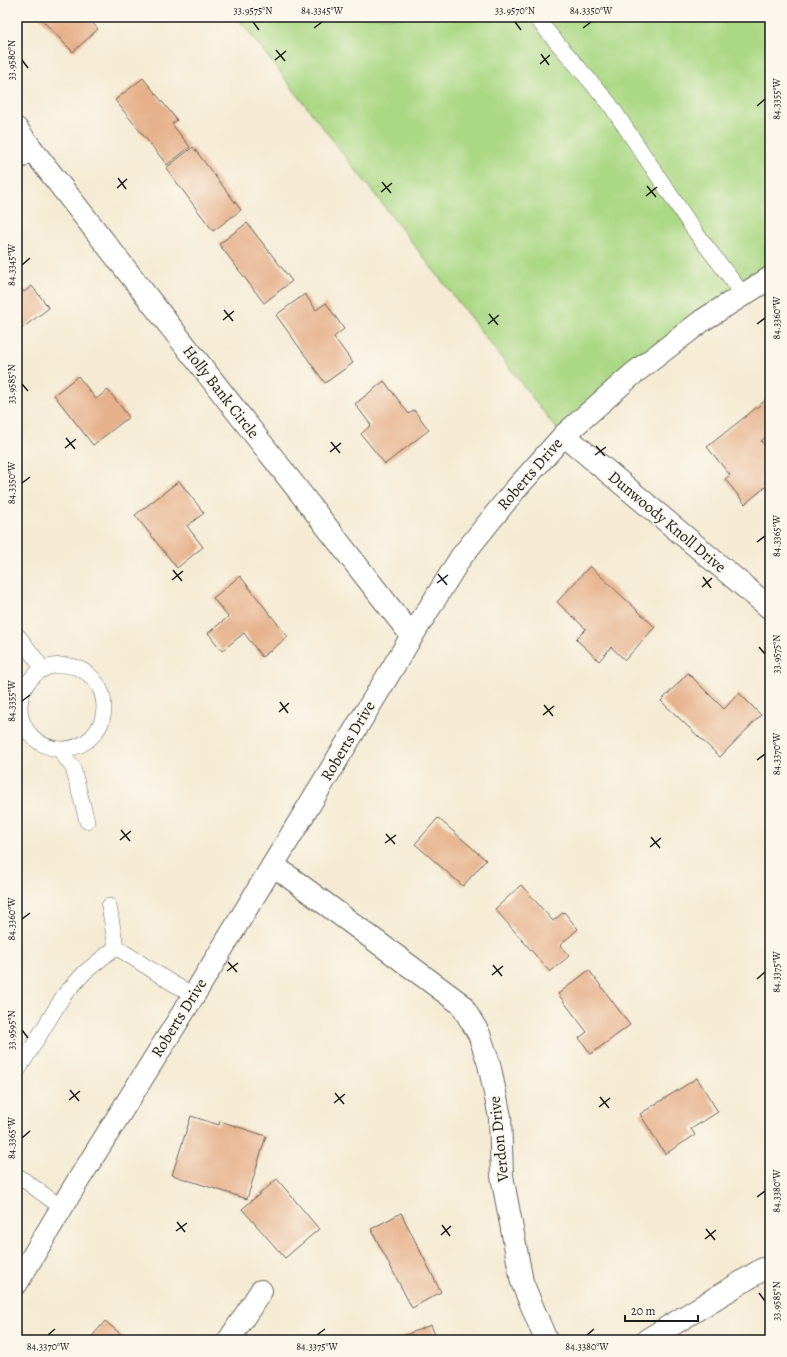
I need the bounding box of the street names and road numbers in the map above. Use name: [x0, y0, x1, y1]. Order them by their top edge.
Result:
street label: Holly Bank Circle: [178, 341, 264, 443]
street label: Roberts Drive: [492, 433, 568, 515]
street label: Dunwoody Knoll Drive: [603, 466, 731, 578]
street label: Roberts Drive: [316, 697, 380, 785]
street label: Roberts Drive: [146, 974, 212, 1062]
street label: Verdon Drive: [484, 1095, 515, 1184]

